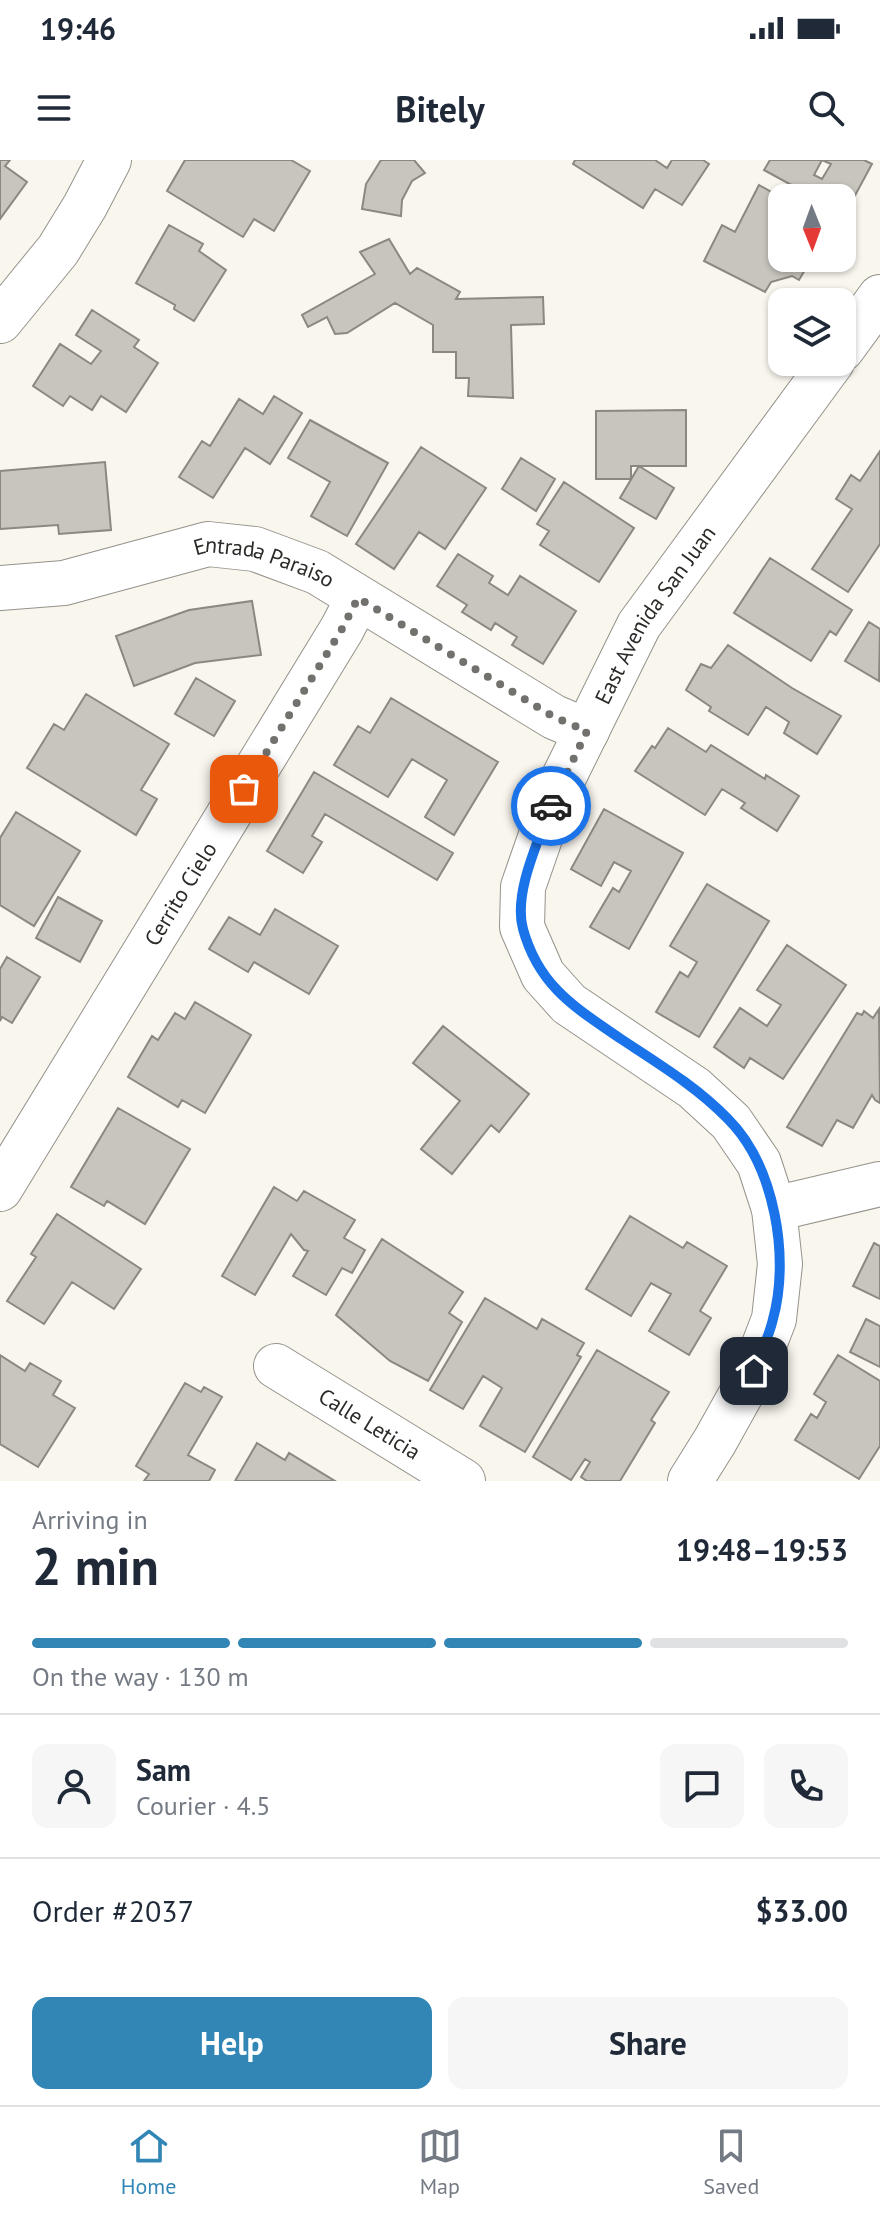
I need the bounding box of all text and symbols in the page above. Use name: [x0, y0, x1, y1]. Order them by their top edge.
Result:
text: 19:46: [40, 9, 116, 48]
text: Bitely: [395, 85, 485, 132]
icon: menu: [32, 86, 76, 130]
icon: search: [804, 86, 848, 130]
north arrow: [768, 184, 856, 272]
map controls: [768, 184, 856, 376]
button: layers: [768, 288, 856, 376]
street label: East Avenida San Juan: [588, 520, 722, 709]
street label: Entrada Paraiso: [190, 530, 340, 594]
pin: [210, 755, 278, 823]
courier: [511, 766, 591, 846]
icon: bag: [222, 767, 266, 811]
icon: car: [529, 784, 573, 828]
street label: Cerrito Cielo: [138, 837, 223, 951]
pin: [720, 1337, 788, 1405]
icon: home: [732, 1349, 776, 1393]
street label: Calle Leticia: [314, 1382, 426, 1466]
text: Arriving in: [32, 1503, 148, 1536]
text: 19:48–19:53: [676, 1530, 848, 1569]
text: 2 min: [32, 1532, 159, 1599]
text: On the way · 130 m: [32, 1660, 249, 1693]
button: person: [32, 1744, 116, 1828]
button: chat: [660, 1744, 744, 1828]
button: phone: [764, 1744, 848, 1828]
text: Sam: [136, 1750, 191, 1789]
text: Courier · 4.5: [136, 1789, 270, 1822]
text: Order #2037: [32, 1891, 194, 1930]
text: $33.00: [756, 1891, 848, 1930]
button: Help: [32, 1997, 432, 2089]
button: Share: [448, 1997, 848, 2089]
tab: Home: [121, 2124, 176, 2200]
tab: Map: [418, 2124, 462, 2200]
tab: Saved: [703, 2124, 759, 2200]

